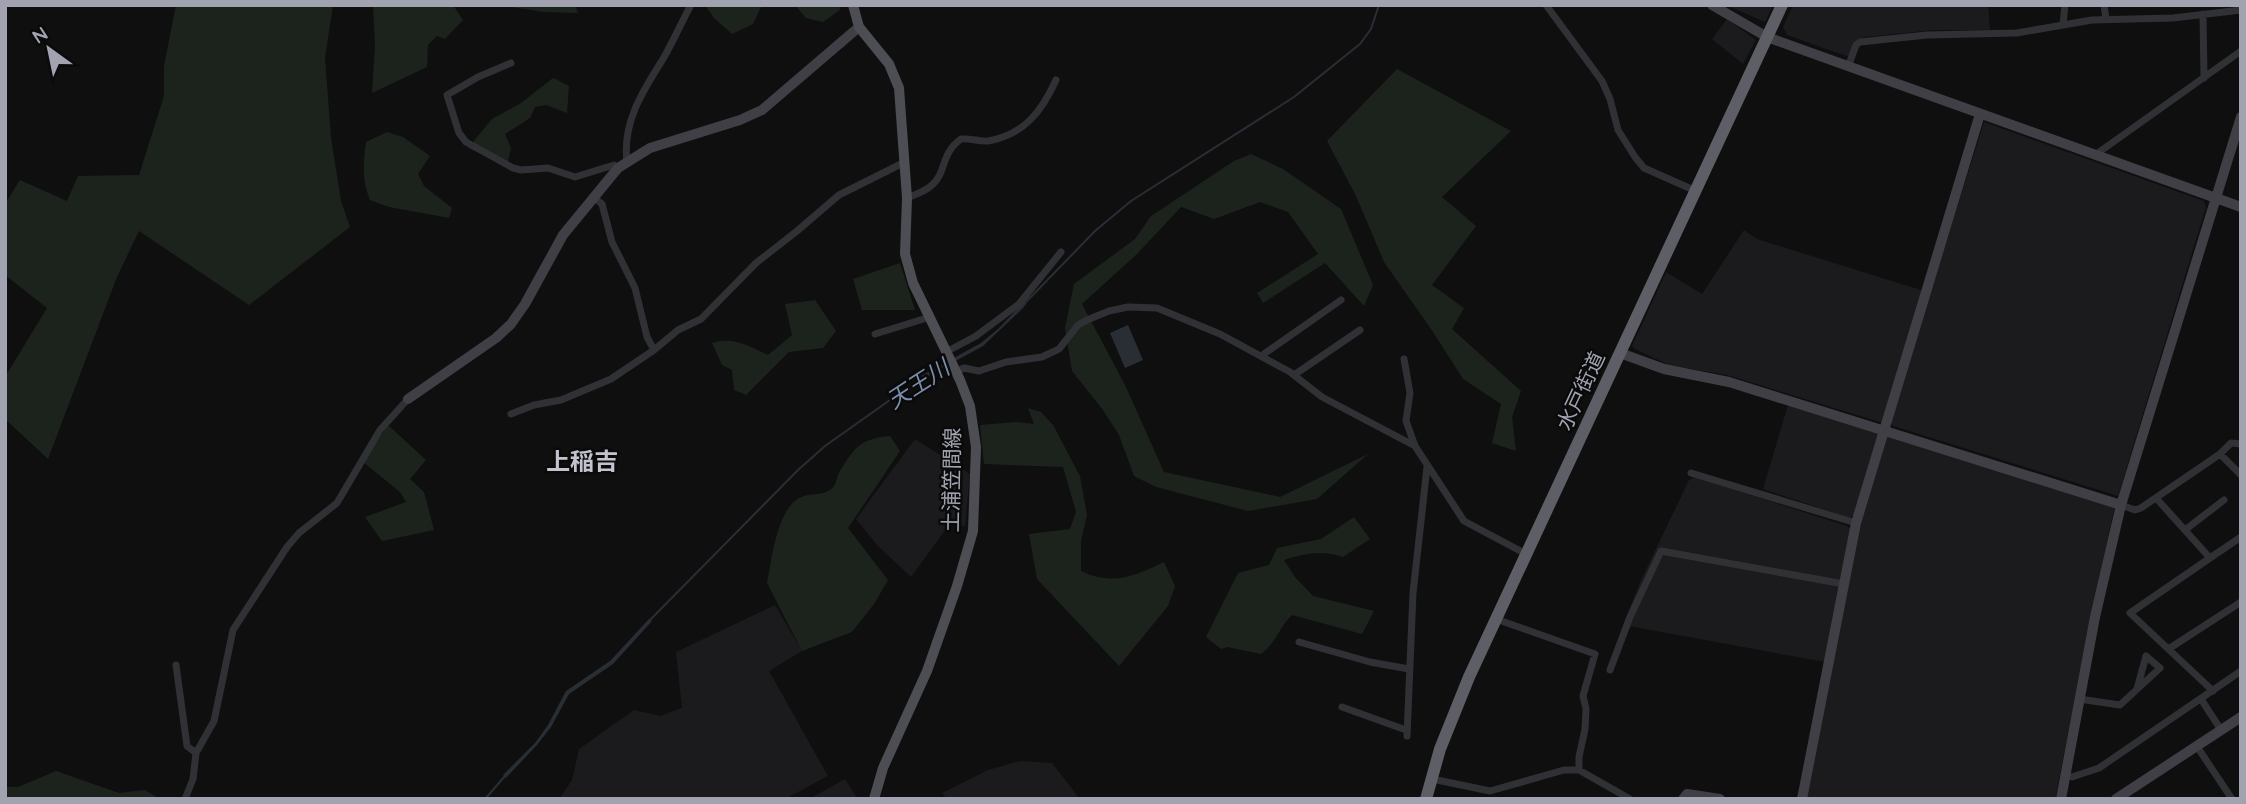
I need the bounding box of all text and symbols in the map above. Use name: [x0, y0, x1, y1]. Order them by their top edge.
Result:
north arrow: [14, 14, 84, 84]
text: N: [27, 21, 52, 49]
street label: 水戸街道: [1551, 347, 1610, 434]
water label: 天王川: [881, 351, 957, 415]
street label: 土浦笠間線: [937, 427, 965, 533]
district label: 上稲吉: [546, 446, 618, 476]

